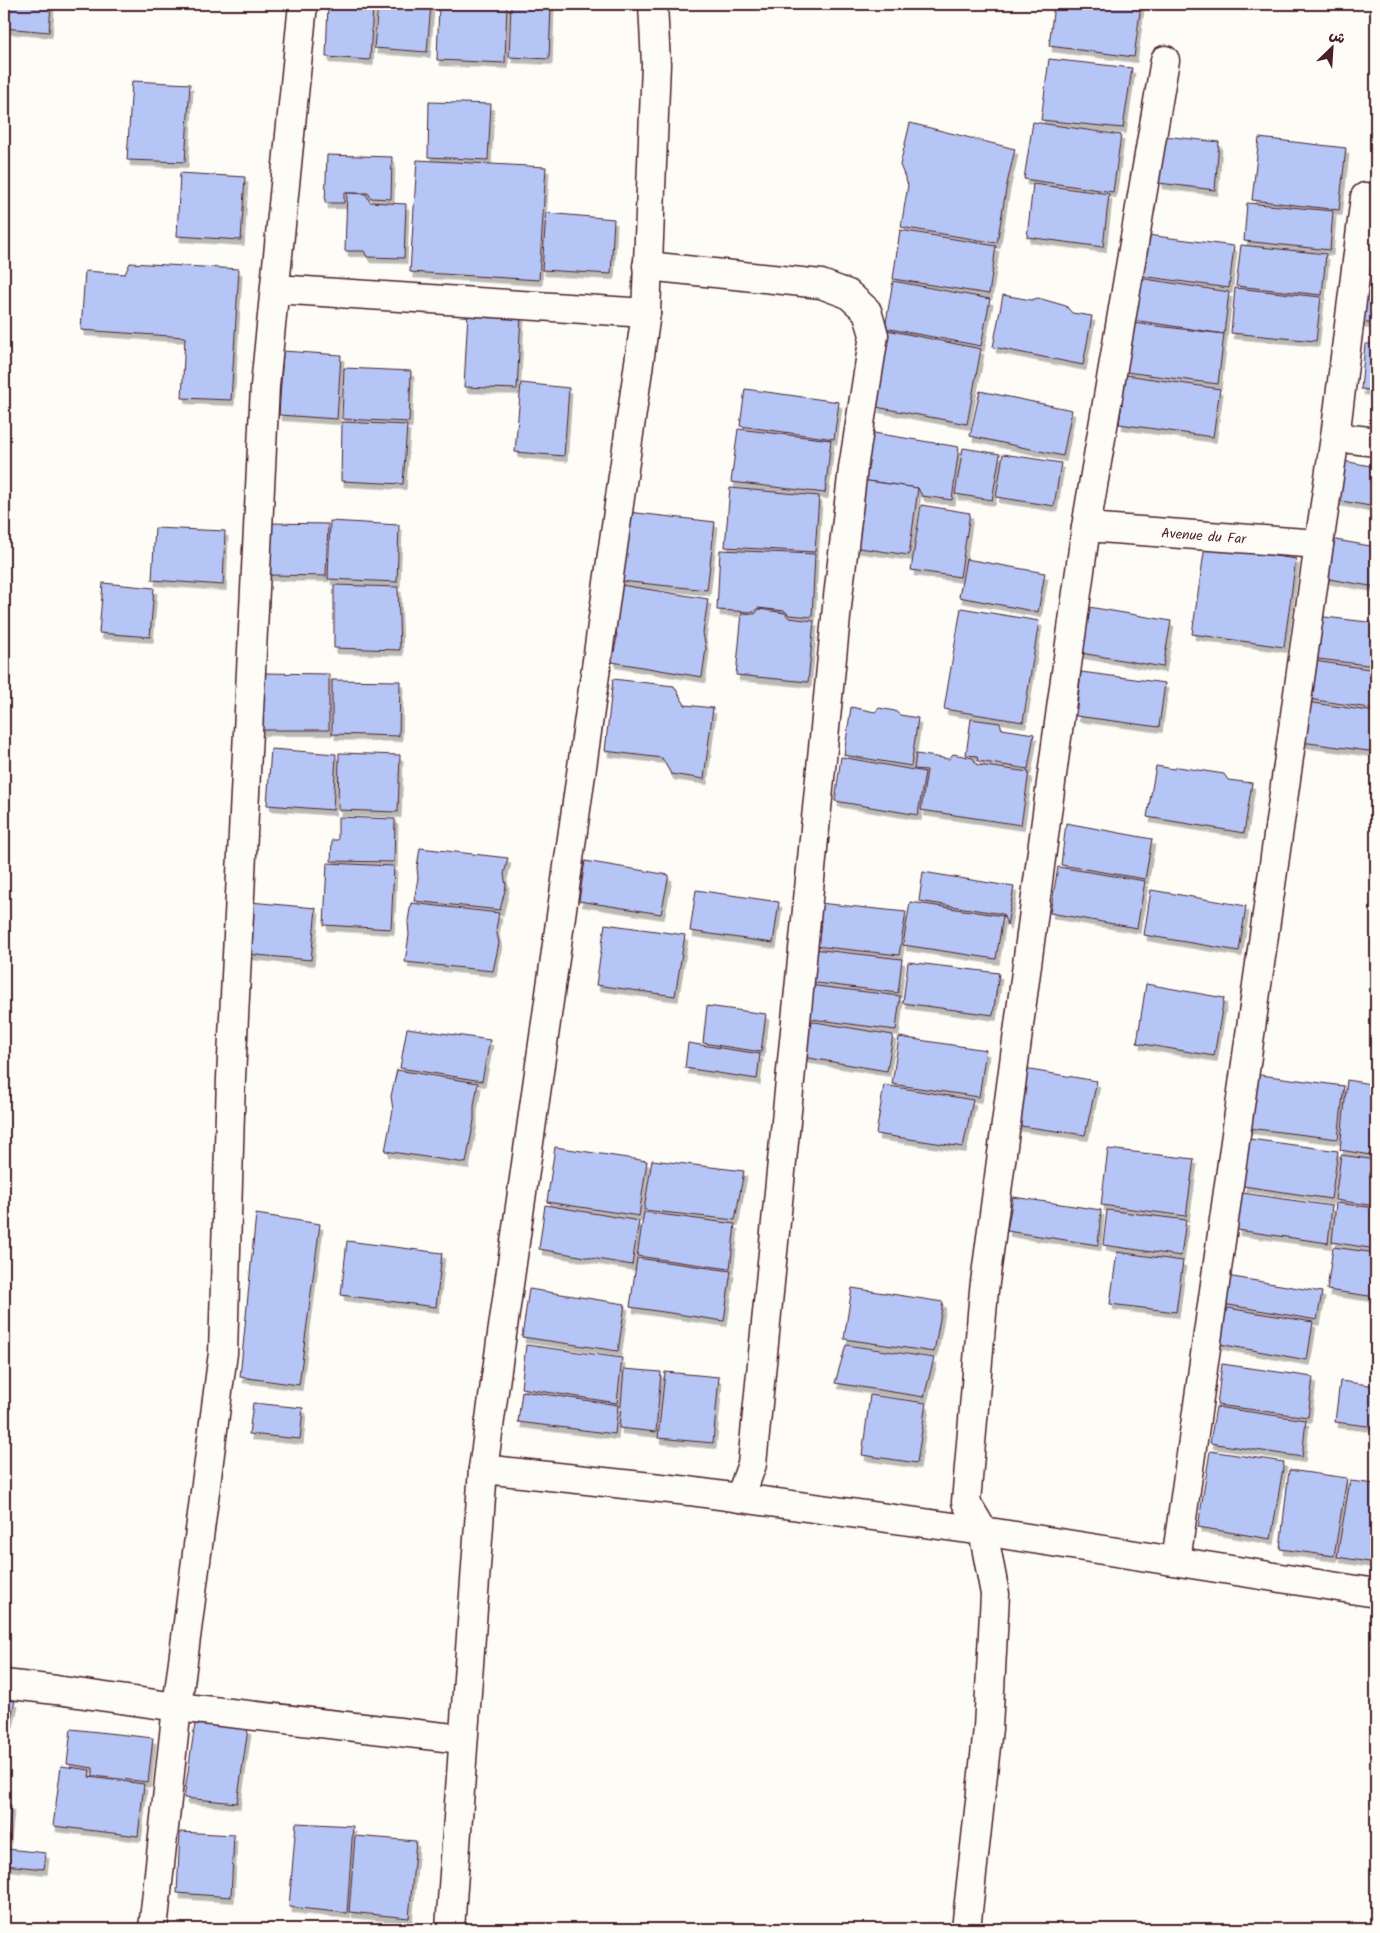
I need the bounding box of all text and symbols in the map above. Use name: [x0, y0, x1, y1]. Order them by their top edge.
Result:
north arrow: [1308, 22, 1358, 72]
text: ش: [1325, 24, 1349, 50]
street label: Avenue du Far: [1161, 523, 1248, 551]

